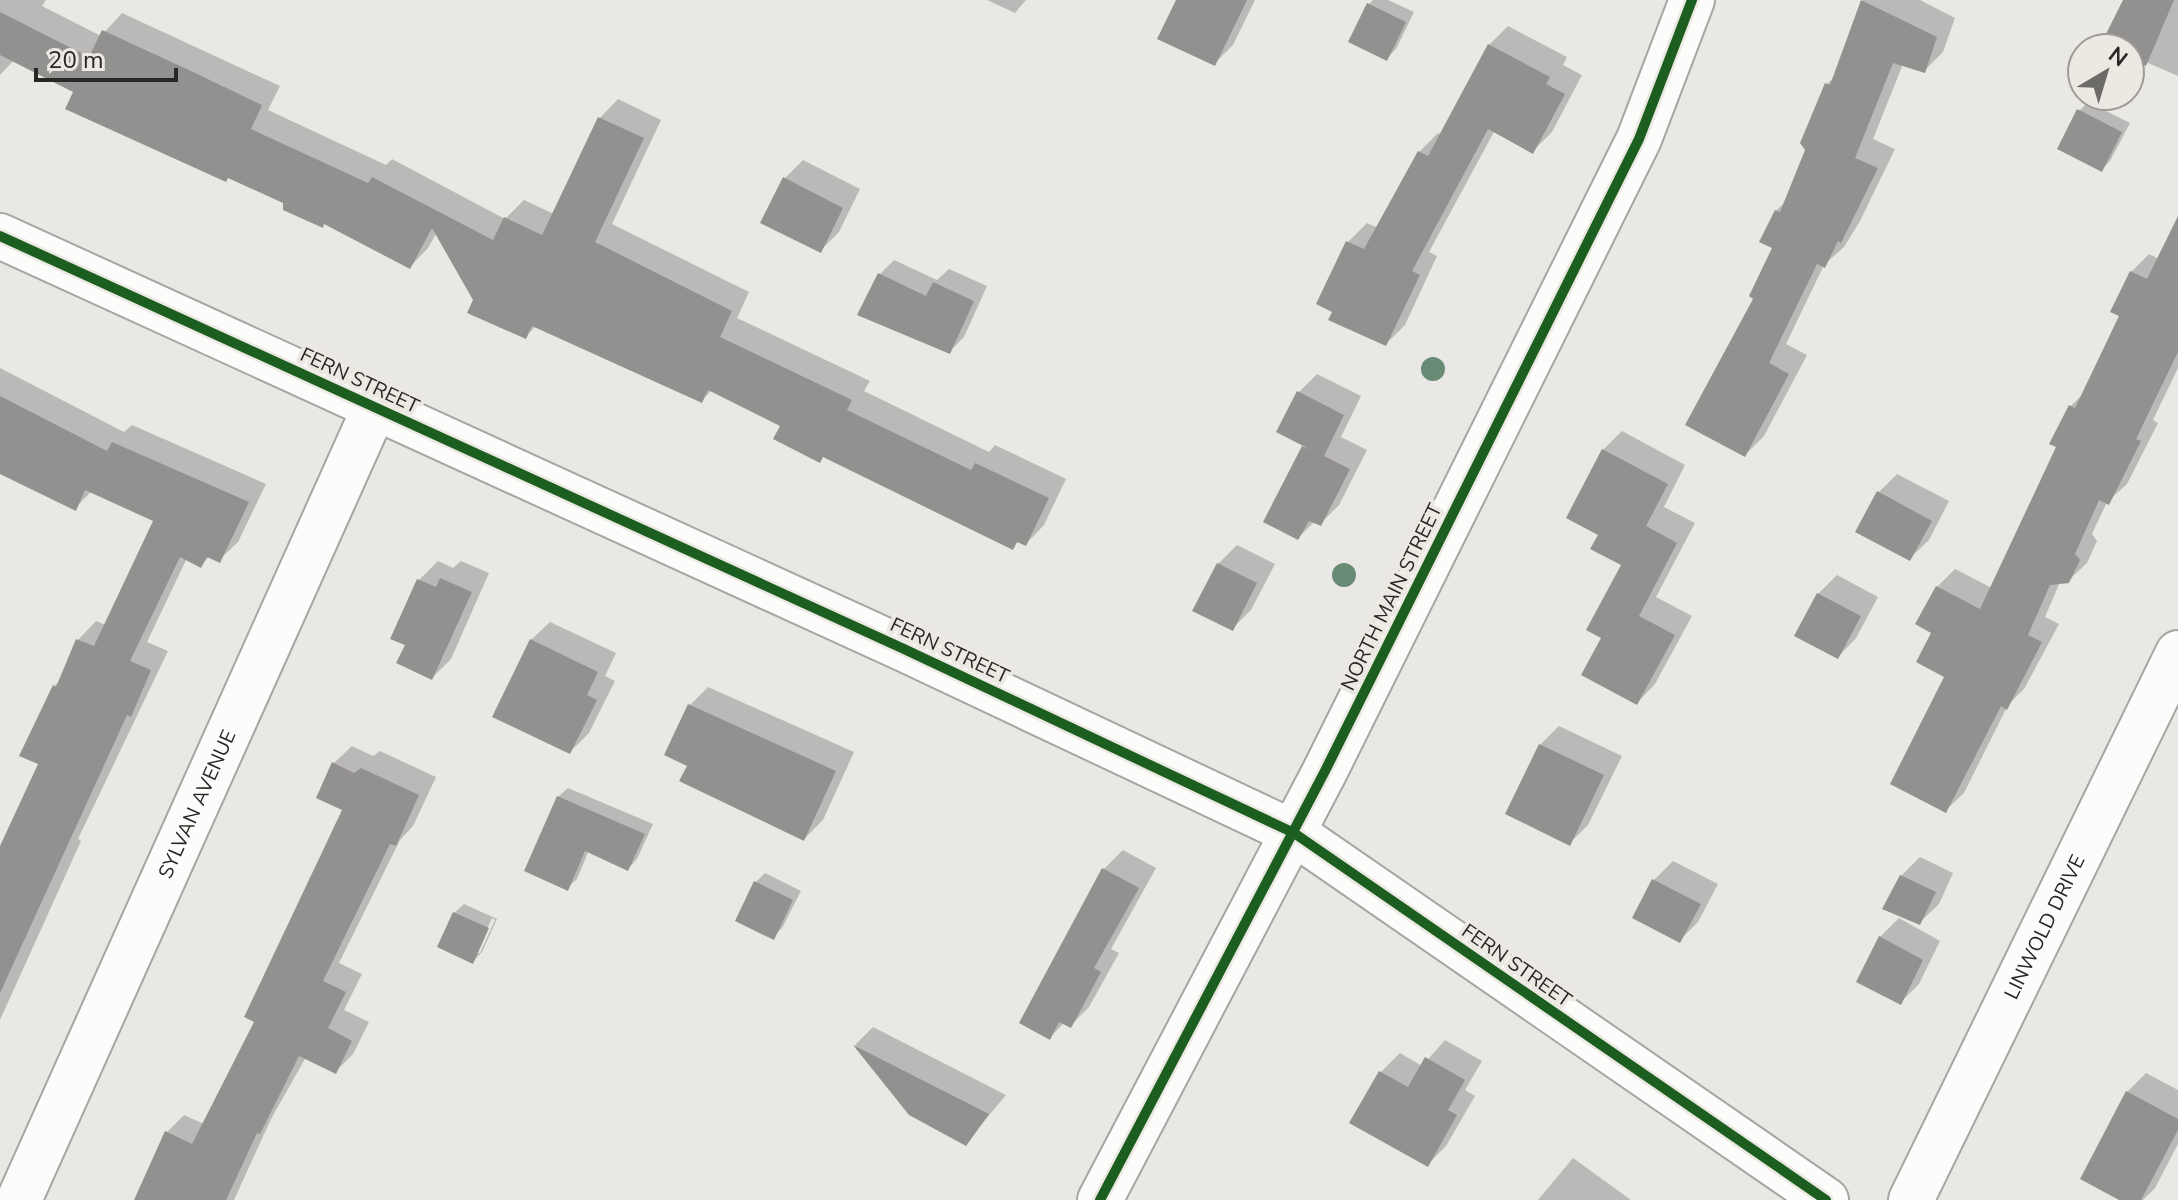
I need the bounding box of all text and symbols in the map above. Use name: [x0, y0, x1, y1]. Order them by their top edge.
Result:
scale bar: [36, 32, 176, 82]
north arrow: [2066, 32, 2146, 112]
text: N: [2102, 40, 2133, 74]
text: 20 m: [48, 44, 104, 76]
street label: FERN STREET: [296, 341, 424, 420]
street label: NORTH MAIN STREET: [1334, 499, 1448, 695]
street label: FERN STREET: [886, 611, 1014, 690]
street label: SYLVAN AVENUE: [152, 726, 242, 883]
street label: LINWOLD DRIVE: [1998, 850, 2091, 1004]
street label: FERN STREET: [1456, 918, 1577, 1013]

